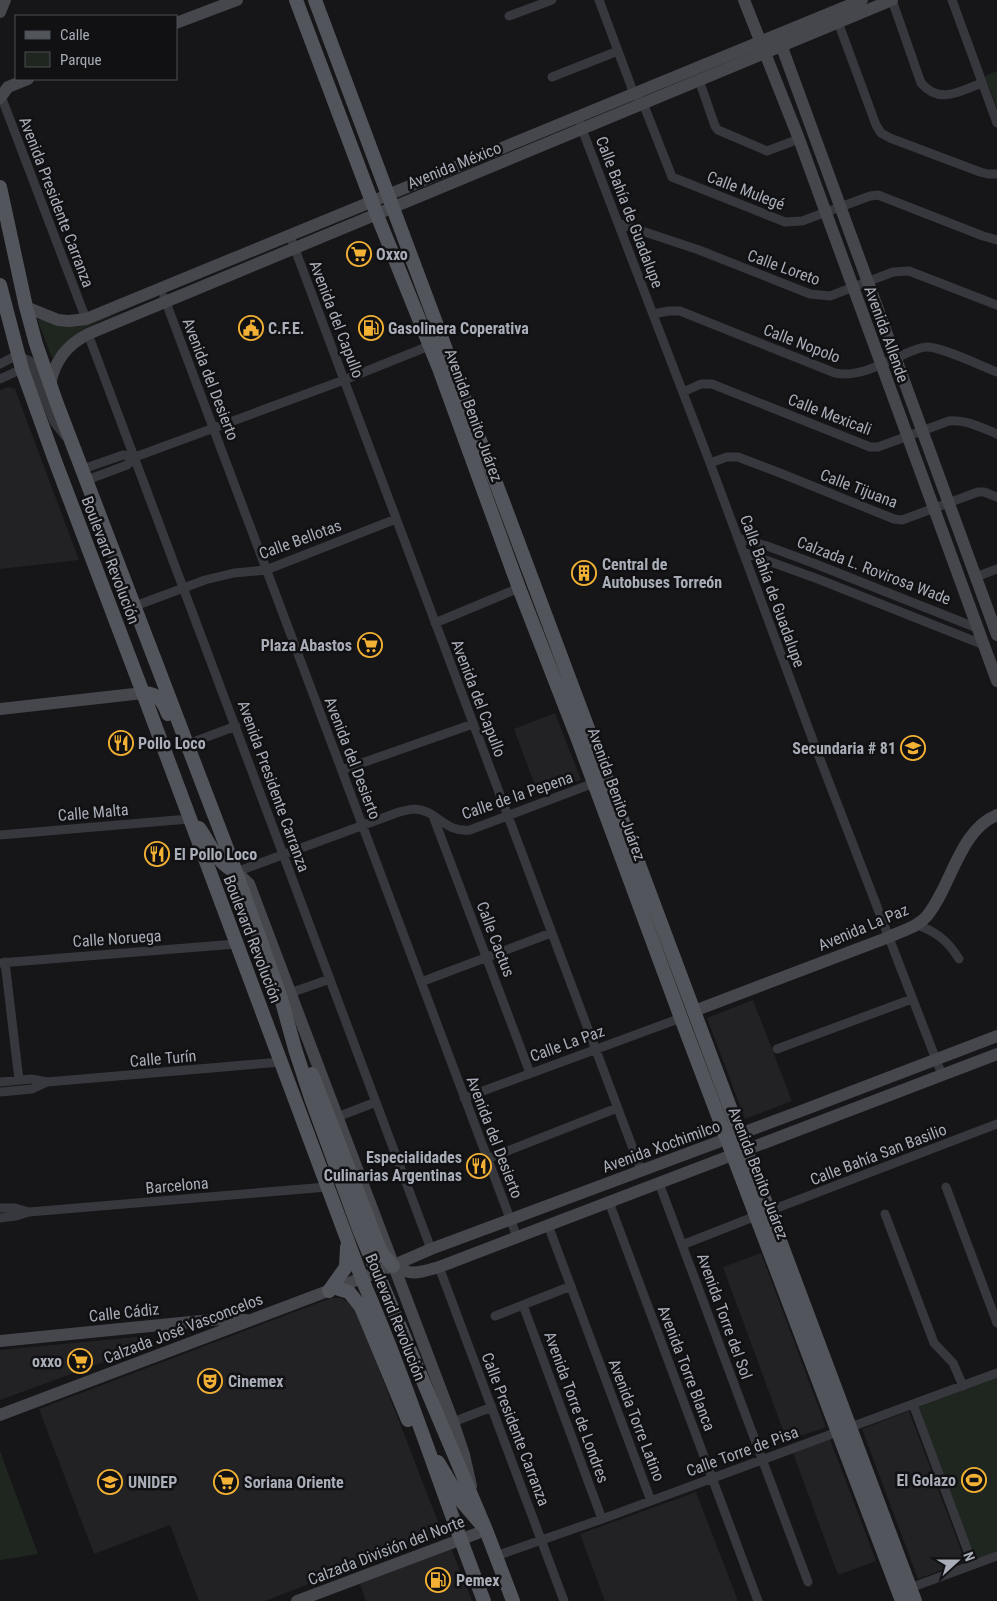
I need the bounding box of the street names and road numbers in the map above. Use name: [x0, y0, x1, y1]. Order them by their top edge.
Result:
street label: Avenida Presidente Carranza: [15, 114, 98, 290]
street label: Calle Bahía de Guadalupe: [592, 134, 667, 291]
street label: Avenida México: [405, 138, 504, 193]
street label: Calle Mulegé: [704, 167, 787, 214]
street label: Calle Loreto: [745, 246, 823, 289]
street label: Avenida del Capullo: [305, 258, 368, 381]
street label: Avenida Allende: [860, 283, 913, 385]
street label: Avenida del Desierto: [178, 315, 243, 443]
street label: Calle Nopolo: [761, 320, 843, 367]
street label: Avenida Benito Juárez: [441, 346, 506, 484]
street label: Calle Mexicali: [785, 390, 874, 439]
street label: Calle Tijuana: [817, 465, 900, 512]
street label: Boulevard Revolución: [77, 494, 144, 627]
street label: Calle Bahía de Guadalupe: [736, 512, 809, 670]
street label: Calle Bellotas: [256, 516, 344, 563]
street label: Calzada L. Rovirosa Wade: [794, 532, 953, 609]
street label: Avenida del Capullo: [447, 637, 510, 760]
street label: Avenida del Desierto: [320, 694, 385, 822]
street label: Avenida Presidente Carranza: [234, 698, 313, 875]
street label: Avenida Benito Juárez: [584, 725, 649, 863]
street label: Calle de la Pepena: [459, 768, 575, 823]
street label: Calle Malta: [57, 800, 129, 825]
street label: Boulevard Revolución: [219, 873, 286, 1006]
street label: Calle Cactus: [472, 899, 519, 980]
street label: Avenida La Paz: [815, 900, 911, 955]
street label: Calle Noruega: [72, 926, 162, 951]
street label: Calle La Paz: [527, 1021, 607, 1066]
street label: Calle Turín: [129, 1046, 197, 1071]
street label: Avenida del Desierto: [462, 1073, 527, 1201]
street label: Avenida Benito Juárez: [725, 1104, 793, 1242]
street label: Avenida Xochimilco: [600, 1116, 723, 1177]
street label: Calle Bahía San Basilio: [807, 1120, 949, 1189]
street label: Barcelona: [145, 1173, 209, 1198]
street label: Boulevard Revolución: [361, 1251, 430, 1383]
street label: Avenida Torre del Sol: [693, 1251, 756, 1382]
street label: Calzada José Vasconcelos: [101, 1289, 266, 1368]
street label: Calle Cádiz: [88, 1299, 160, 1326]
street label: Avenida Torre Blanca: [654, 1303, 719, 1434]
street label: Avenida Torre de Londres: [540, 1329, 613, 1485]
street label: Calle Presidente Carranza: [478, 1350, 554, 1509]
street label: Avenida Torre Latino: [604, 1356, 669, 1484]
street label: Calle Torre de Pisa: [684, 1422, 801, 1481]
street label: Calzada División del Norte: [305, 1512, 467, 1589]

